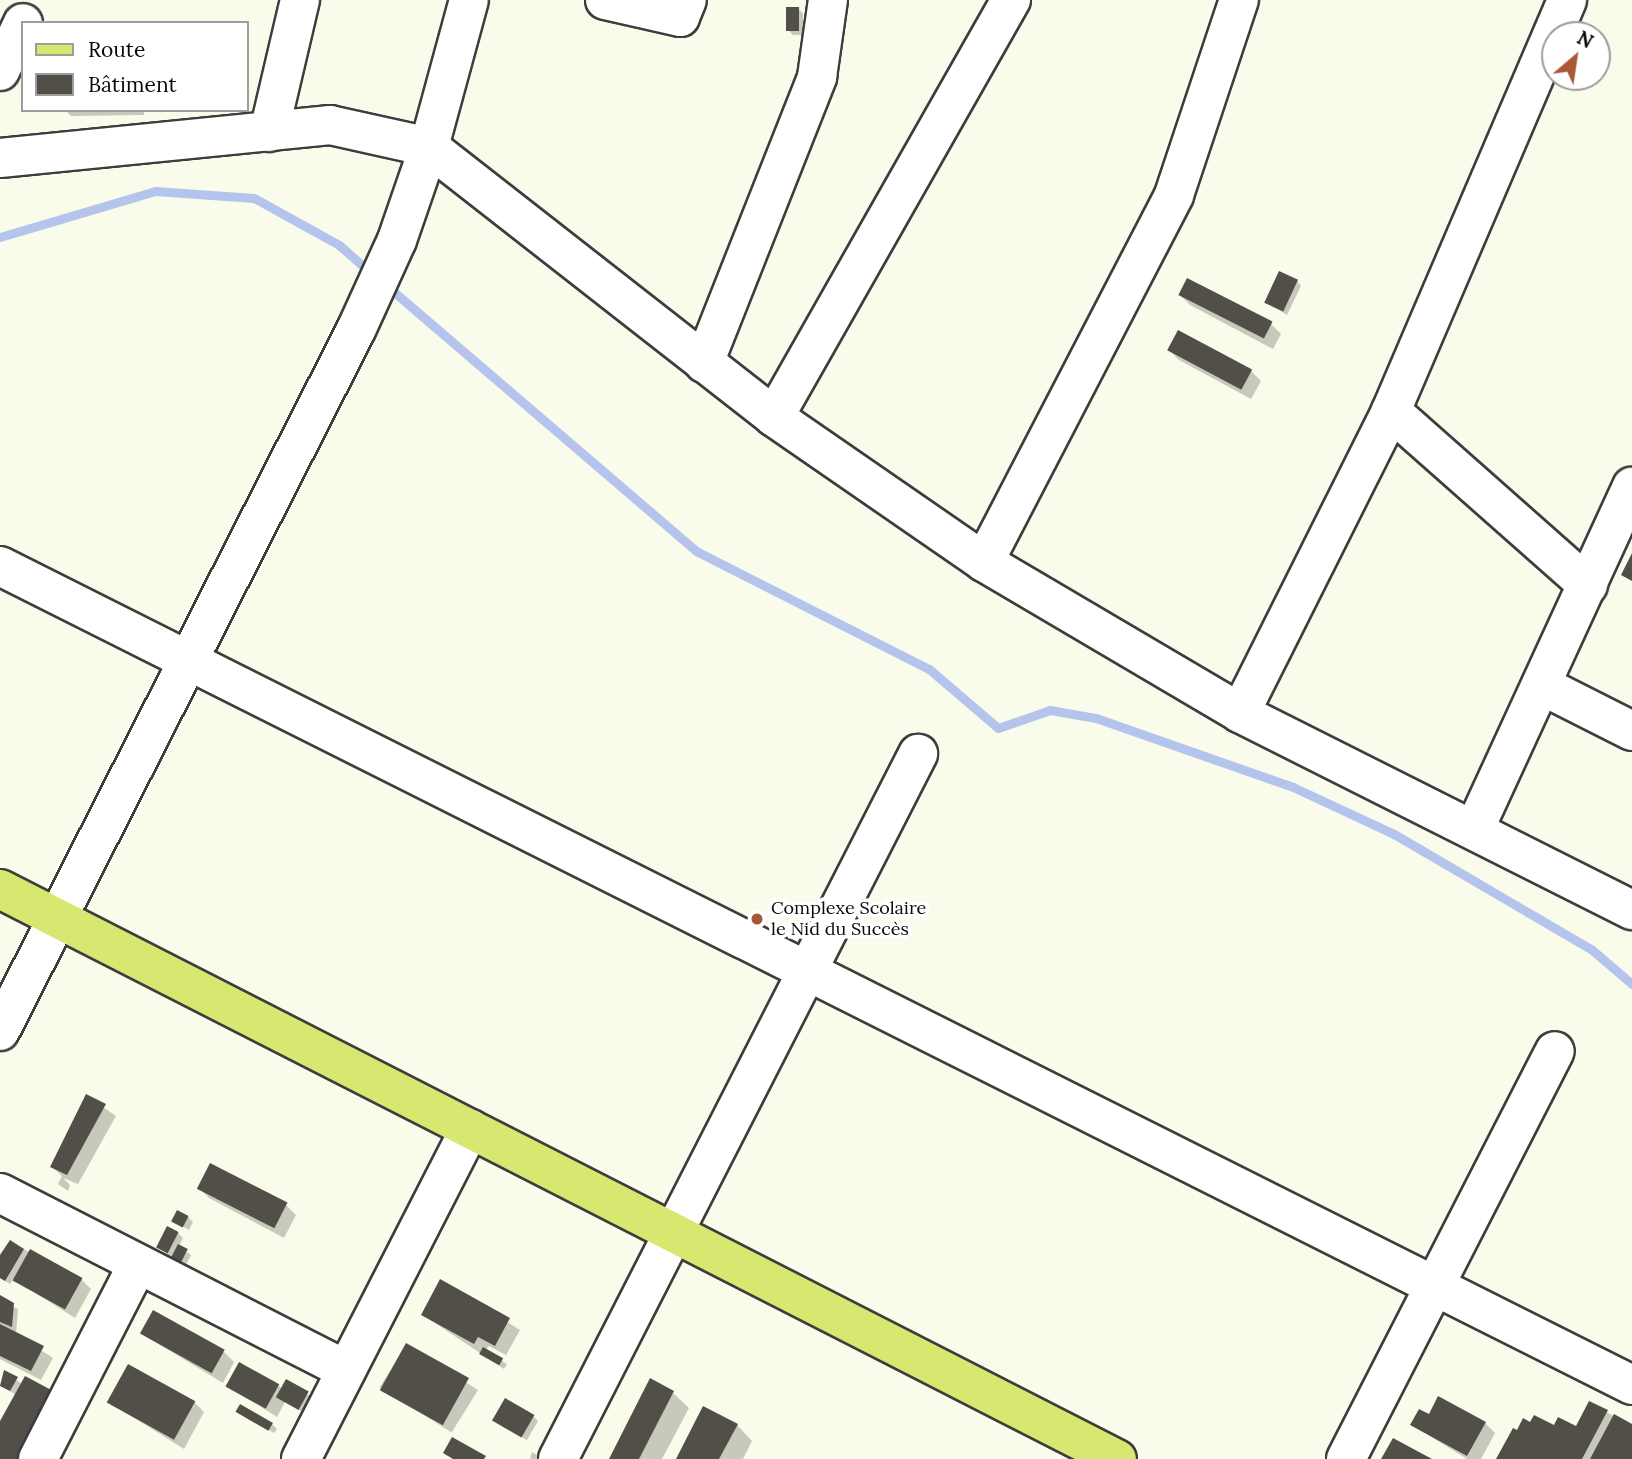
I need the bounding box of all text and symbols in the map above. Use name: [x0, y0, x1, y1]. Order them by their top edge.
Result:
legend: [21, 21, 248, 112]
north arrow: [1541, 21, 1611, 91]
text: N: [1573, 25, 1597, 53]
text: Route: [88, 36, 145, 63]
text: Bâtiment: [88, 71, 177, 98]
place label: Complexe Scolaire le Nid du Succès: [771, 898, 926, 940]
marker: Complexe Scolaire le Nid du Succès: [749, 911, 765, 927]

